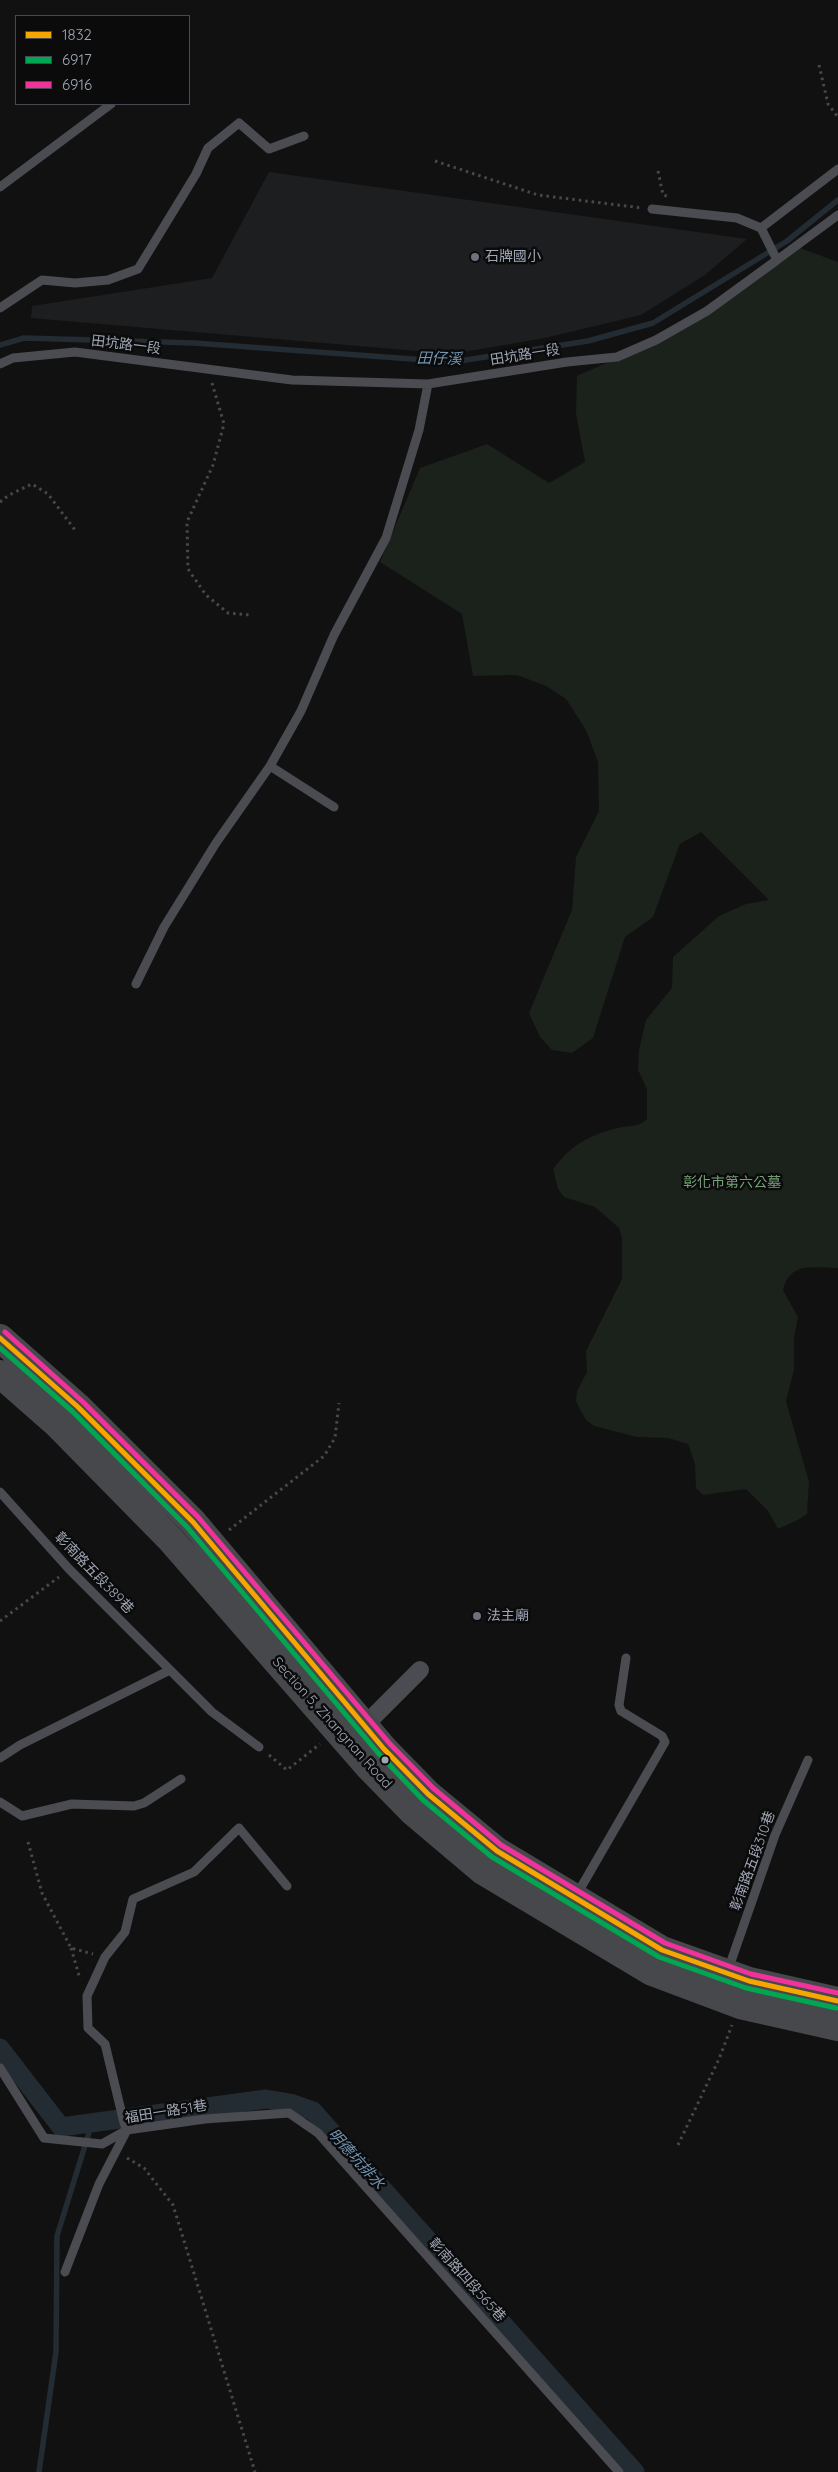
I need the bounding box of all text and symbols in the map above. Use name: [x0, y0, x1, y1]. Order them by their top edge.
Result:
legend: [15, 15, 190, 105]
text: 1832: [62, 25, 92, 44]
text: 6917: [62, 50, 92, 69]
text: 6916: [62, 75, 92, 94]
place label: 石牌國小: [485, 249, 541, 265]
marker: 石牌國小: [469, 251, 481, 263]
street label: 田坑路一段: [90, 332, 162, 358]
street label: 田坑路一段: [489, 341, 561, 369]
water label: 田仔溪: [416, 350, 462, 368]
park label: 彰化市第六公墓: [683, 1175, 781, 1191]
street label: 彰南路五段389巷: [51, 1529, 137, 1617]
place label: 法主廟: [487, 1608, 529, 1624]
marker: 法主廟: [471, 1610, 483, 1622]
street label: Section 5, Zhangnan Road: [269, 1654, 395, 1792]
unlabelled marker: [380, 1755, 390, 1765]
street label: 彰南路五段310巷: [727, 1809, 779, 1913]
street label: 福田一路51巷: [124, 2097, 208, 2127]
water label: 明德坑排水: [324, 2125, 388, 2193]
street label: 彰南路四段565巷: [425, 2235, 509, 2325]

